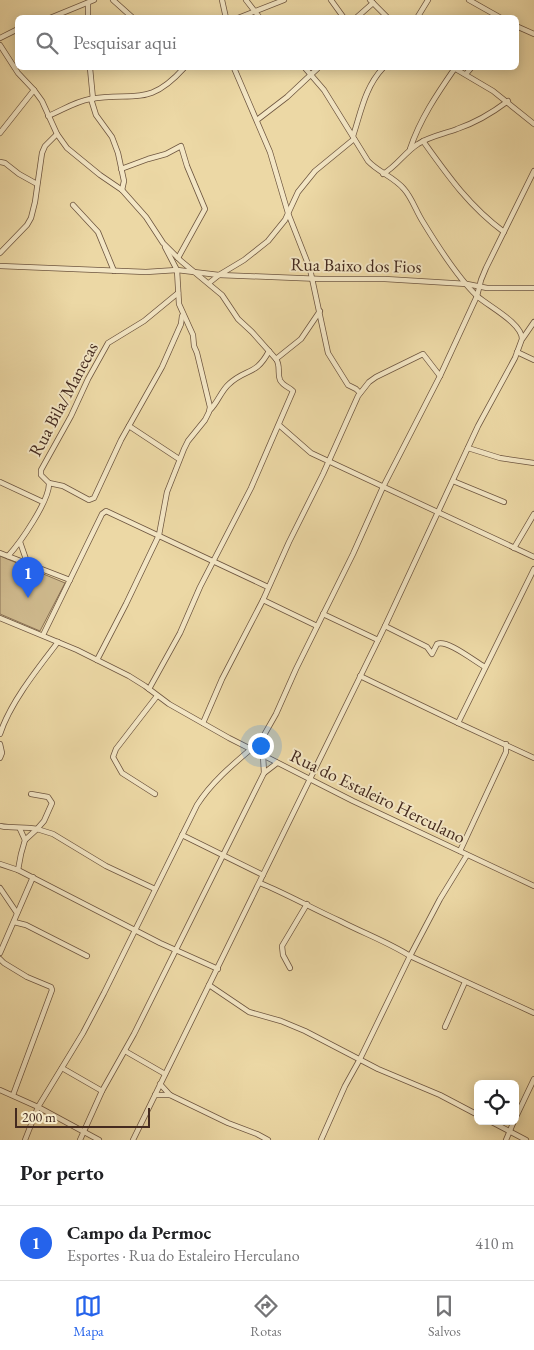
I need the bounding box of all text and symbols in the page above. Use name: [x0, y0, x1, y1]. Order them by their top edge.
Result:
search box: [15, 15, 519, 70]
icon: search: [33, 29, 61, 57]
text: Pesquisar aqui: [73, 30, 177, 55]
street label: Rua Baixo dos Fios: [290, 252, 422, 278]
street label: Rua Bila/Manecas: [23, 338, 103, 460]
pin: 1: [12, 557, 44, 598]
your location: [248, 733, 274, 759]
street label: Rua do Estaleiro Herculano: [287, 744, 469, 848]
map controls: [474, 1080, 519, 1125]
button: locate: [474, 1080, 519, 1125]
scale bar: [15, 1105, 150, 1128]
text: 200 m: [22, 1108, 56, 1126]
text: Por perto: [20, 1159, 104, 1186]
text: Campo da Permoc: [67, 1220, 211, 1245]
text: 1: [32, 1233, 40, 1254]
text: 410 m: [475, 1233, 514, 1254]
text: Esportes · Rua do Estaleiro Herculano: [67, 1245, 300, 1266]
tab: Mapa: [73, 1292, 104, 1340]
tab: Rotas: [250, 1292, 282, 1340]
tab: Salvos: [428, 1292, 461, 1340]

